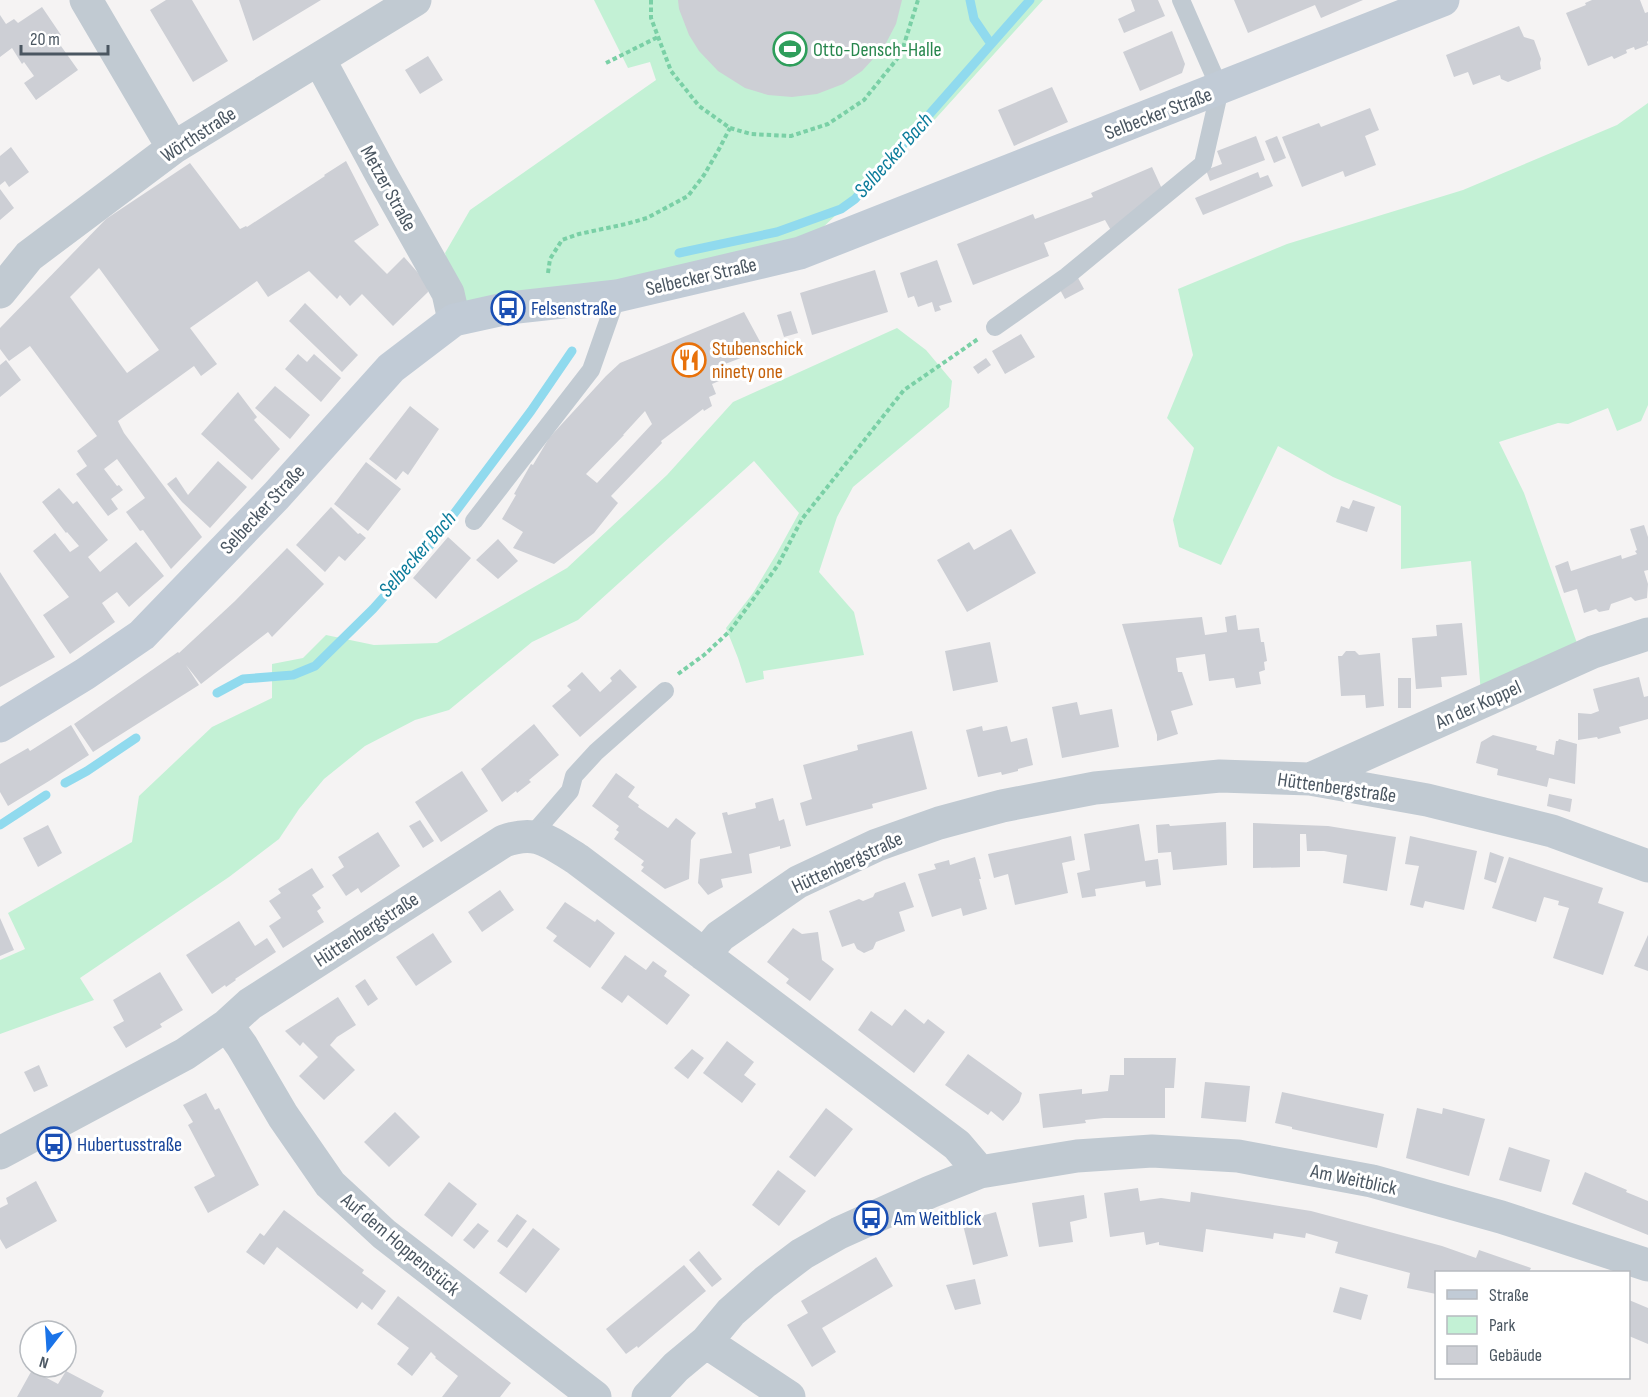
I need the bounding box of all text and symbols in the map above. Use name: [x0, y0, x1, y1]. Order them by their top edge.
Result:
scale bar: [21, 18, 108, 56]
text: 20 m: [30, 29, 60, 50]
sports icon: Otto-Densch-Halle: [772, 31, 808, 67]
place label: Otto-Densch-Halle: [813, 38, 941, 62]
street label: Selbecker Straße: [1101, 82, 1215, 145]
street label: Wörthstraße: [157, 102, 241, 168]
water label: Selbecker Bach: [849, 108, 938, 203]
street label: Metzer Straße: [355, 141, 421, 235]
street label: Selbecker Straße: [643, 253, 759, 301]
bus stop icon: Felsenstraße: [490, 290, 526, 326]
place label: Felsenstraße: [531, 297, 617, 321]
place label: Stubenschick ninety one: [712, 337, 803, 384]
restaurant icon: Stubenschick ninety one: [671, 342, 707, 378]
street label: Selbecker Straße: [215, 460, 310, 559]
water label: Selbecker Bach: [373, 506, 461, 602]
street label: An der Koppel: [1431, 675, 1525, 735]
street label: Hüttenbergstraße: [1276, 768, 1398, 808]
street label: Hüttenbergstraße: [788, 827, 907, 899]
street label: Hüttenbergstraße: [310, 887, 423, 972]
bus stop icon: Hubertusstraße: [36, 1126, 72, 1162]
place label: Hubertusstraße: [77, 1133, 182, 1157]
street label: Am Weitblick: [1308, 1159, 1399, 1201]
street label: Auf dem Hoppenstück: [336, 1188, 465, 1301]
bus stop icon: Am Weitblick: [853, 1200, 889, 1236]
place label: Am Weitblick: [893, 1207, 982, 1231]
legend: [1435, 1271, 1630, 1379]
text: Straße: [1489, 1285, 1529, 1306]
text: Park: [1489, 1315, 1515, 1336]
north arrow: [18, 1319, 78, 1379]
text: Gebäude: [1489, 1345, 1542, 1366]
text: N: [37, 1352, 51, 1372]

